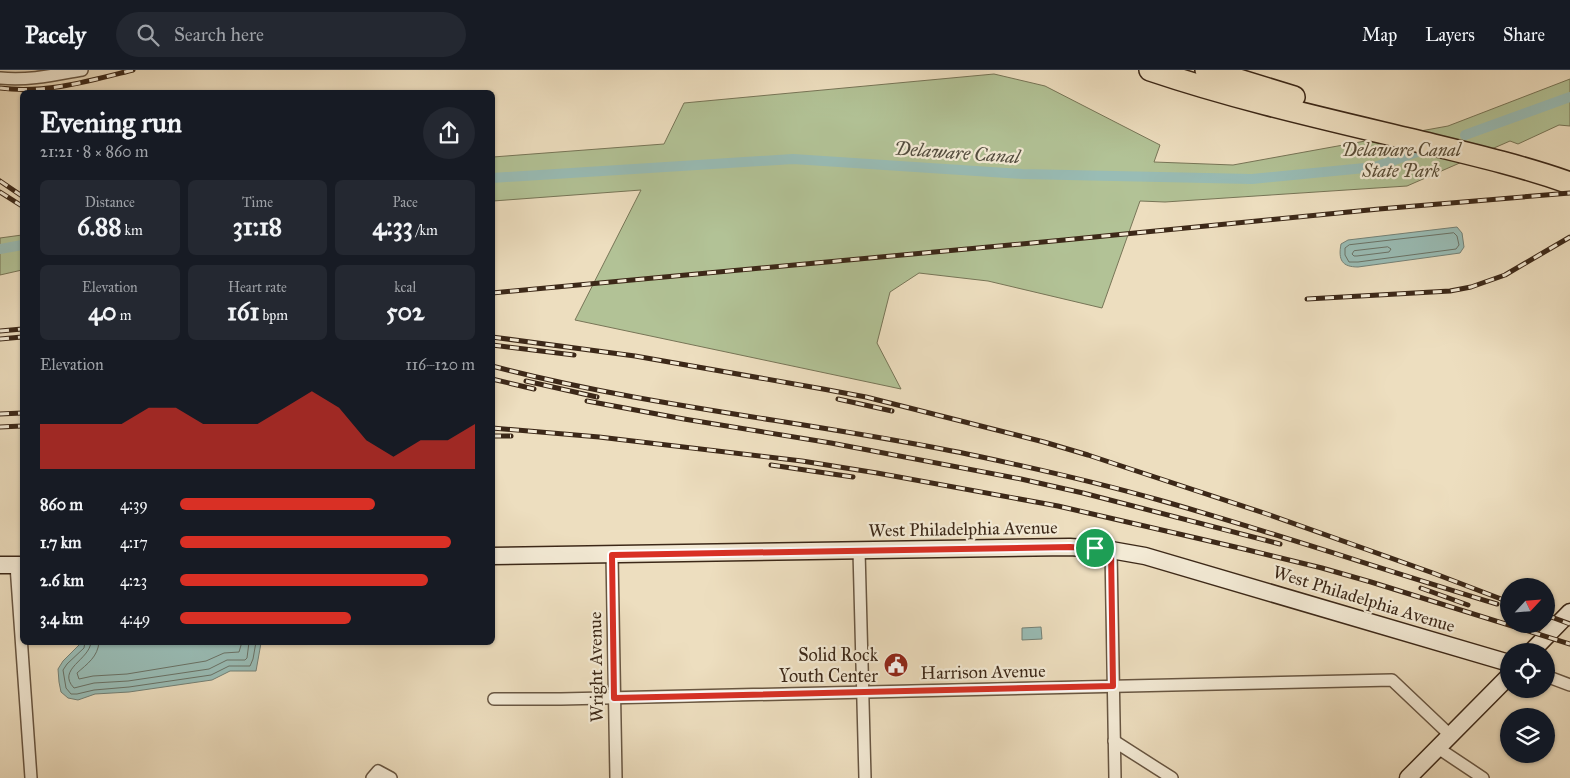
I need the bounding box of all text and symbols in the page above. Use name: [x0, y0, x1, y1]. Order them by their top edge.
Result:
search box: [116, 12, 466, 57]
text: Pacely: [25, 20, 86, 50]
icon: search: [134, 21, 162, 49]
text: Search here: [174, 23, 264, 46]
text: Map: [1362, 24, 1397, 46]
text: Layers: [1425, 24, 1475, 46]
text: Share: [1503, 24, 1545, 46]
text: Evening run: [40, 105, 182, 140]
button: share: [423, 107, 475, 159]
water label: Delaware Canal: [893, 137, 1023, 169]
park label: Delaware Canal State Park: [1341, 139, 1463, 182]
text: 21:21 · 8 × 860 m: [40, 142, 148, 161]
text: Distance: [85, 194, 135, 211]
text: Time: [242, 194, 273, 211]
text: Pace: [392, 194, 418, 211]
text: 6.88: [77, 211, 121, 242]
text: 31:18: [233, 211, 282, 242]
text: 4:33: [373, 211, 413, 242]
text: km: [121, 222, 143, 239]
text: /km: [413, 222, 438, 239]
text: Elevation: [82, 279, 138, 296]
text: Heart rate: [228, 279, 287, 296]
text: kcal: [394, 279, 416, 296]
text: 40: [88, 296, 117, 327]
text: 161: [227, 296, 259, 327]
text: 502: [386, 296, 424, 327]
text: m: [117, 307, 131, 324]
text: bpm: [259, 307, 288, 324]
text: Elevation: [40, 355, 104, 374]
text: 116–120 m: [405, 355, 475, 374]
text: 860 m: [40, 495, 83, 514]
text: 4:39: [120, 495, 148, 514]
street label: West Philadelphia Avenue: [868, 516, 1058, 542]
pin: [1074, 527, 1116, 569]
text: 1.7 km: [40, 533, 82, 552]
text: 4:17: [120, 533, 148, 552]
icon: arrive: [1081, 534, 1109, 562]
street label: West Philadelphia Avenue: [1270, 561, 1458, 637]
text: 2.6 km: [40, 571, 84, 590]
text: 4:23: [120, 571, 147, 590]
north arrow: [1500, 578, 1555, 632]
map controls: [1500, 578, 1555, 763]
text: 3.4 km: [40, 609, 83, 628]
text: 4:49: [120, 609, 150, 628]
street label: Wright Avenue: [584, 611, 609, 723]
button: locate: [1500, 643, 1555, 698]
place label: Solid Rock Youth Center: [779, 644, 879, 687]
public building icon: Solid Rock Youth Center: [883, 652, 909, 678]
street label: Harrison Avenue: [920, 660, 1046, 684]
button: layers: [1500, 708, 1555, 763]

